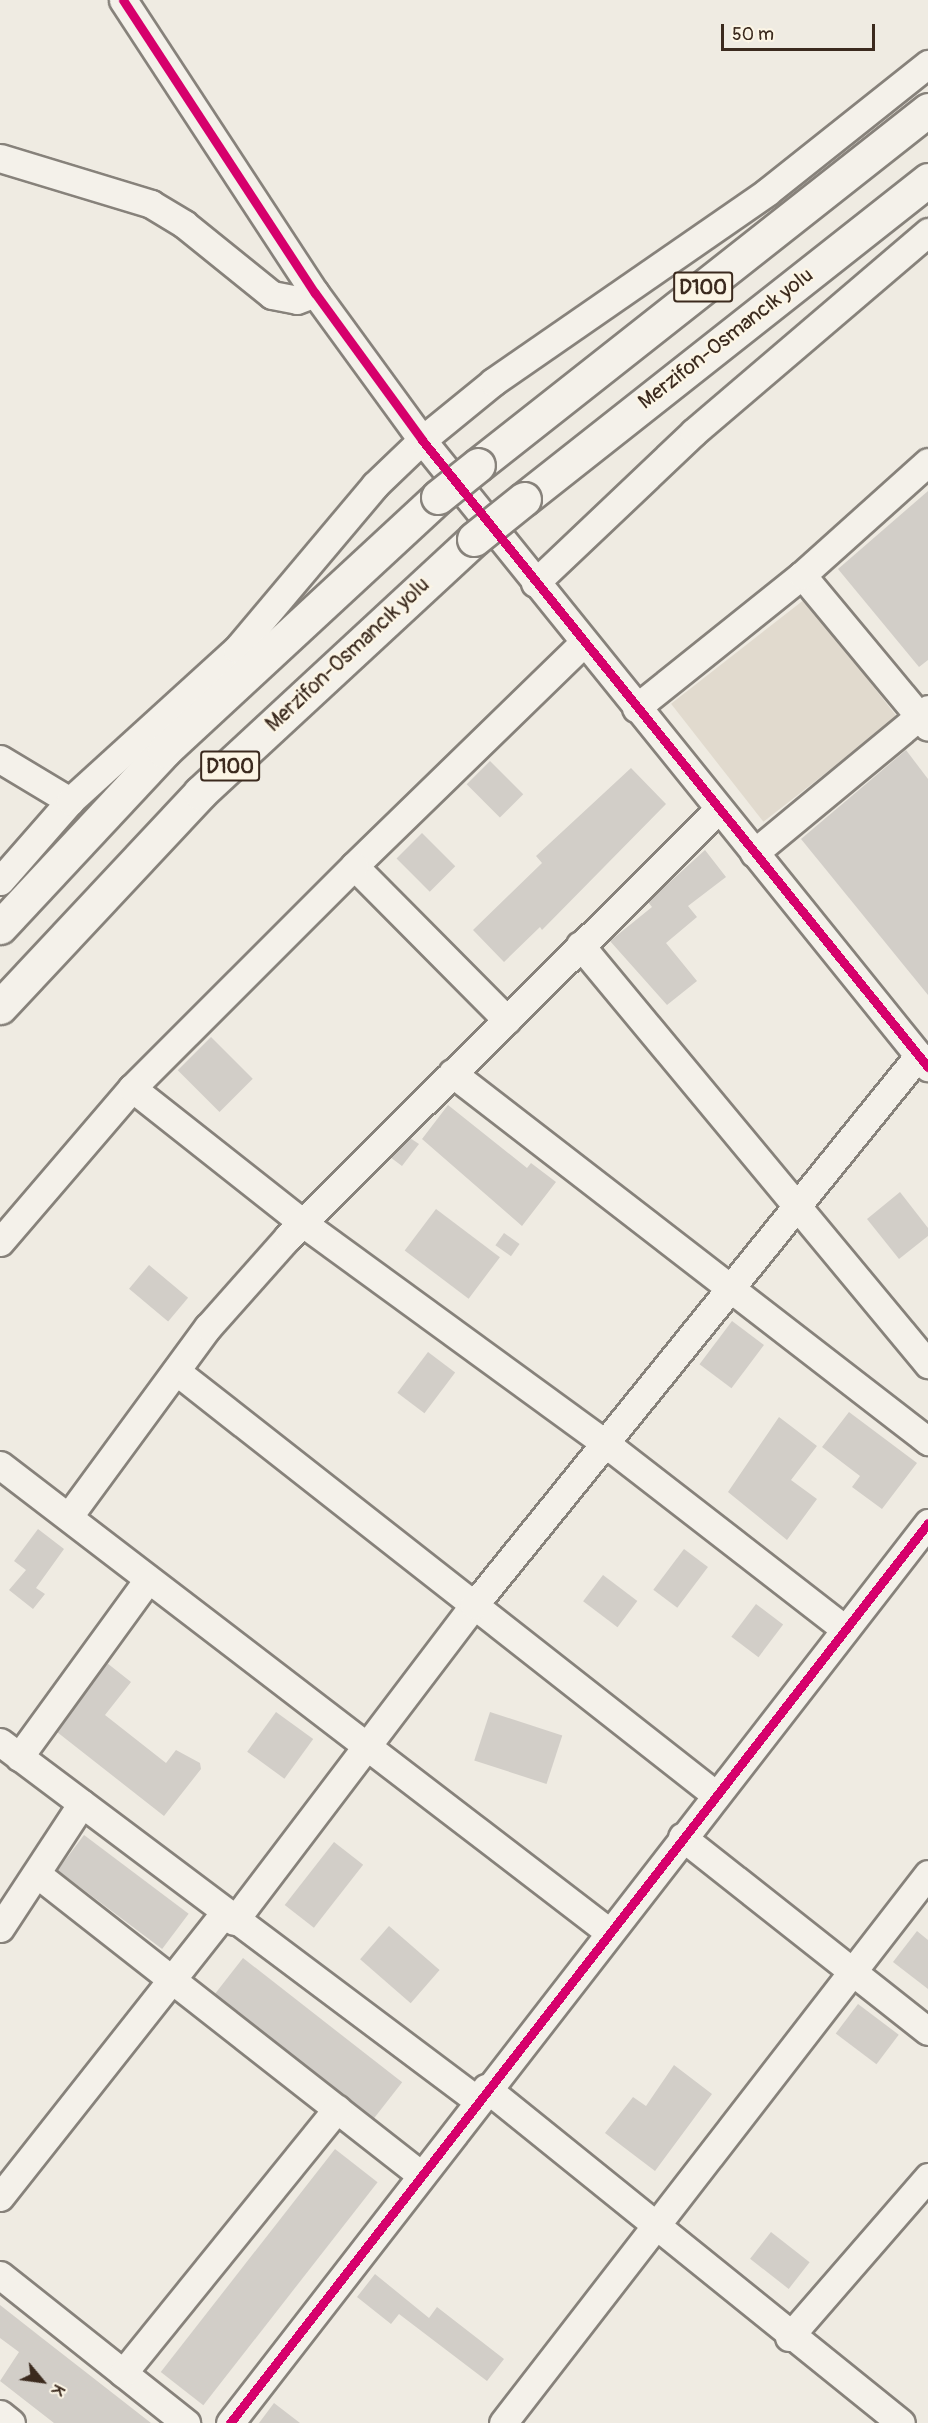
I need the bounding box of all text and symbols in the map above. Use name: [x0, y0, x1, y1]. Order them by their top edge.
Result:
scale bar: [724, 12, 878, 50]
text: 50 m: [732, 23, 774, 46]
street label: Merzifon-Osmancık yolu: [634, 263, 818, 415]
road number: D100: [673, 270, 733, 304]
street label: Merzifon-Osmancık yolu: [261, 573, 435, 737]
road number: D100: [200, 749, 260, 783]
north arrow: [12, 2351, 72, 2411]
text: K: [47, 2381, 69, 2399]

